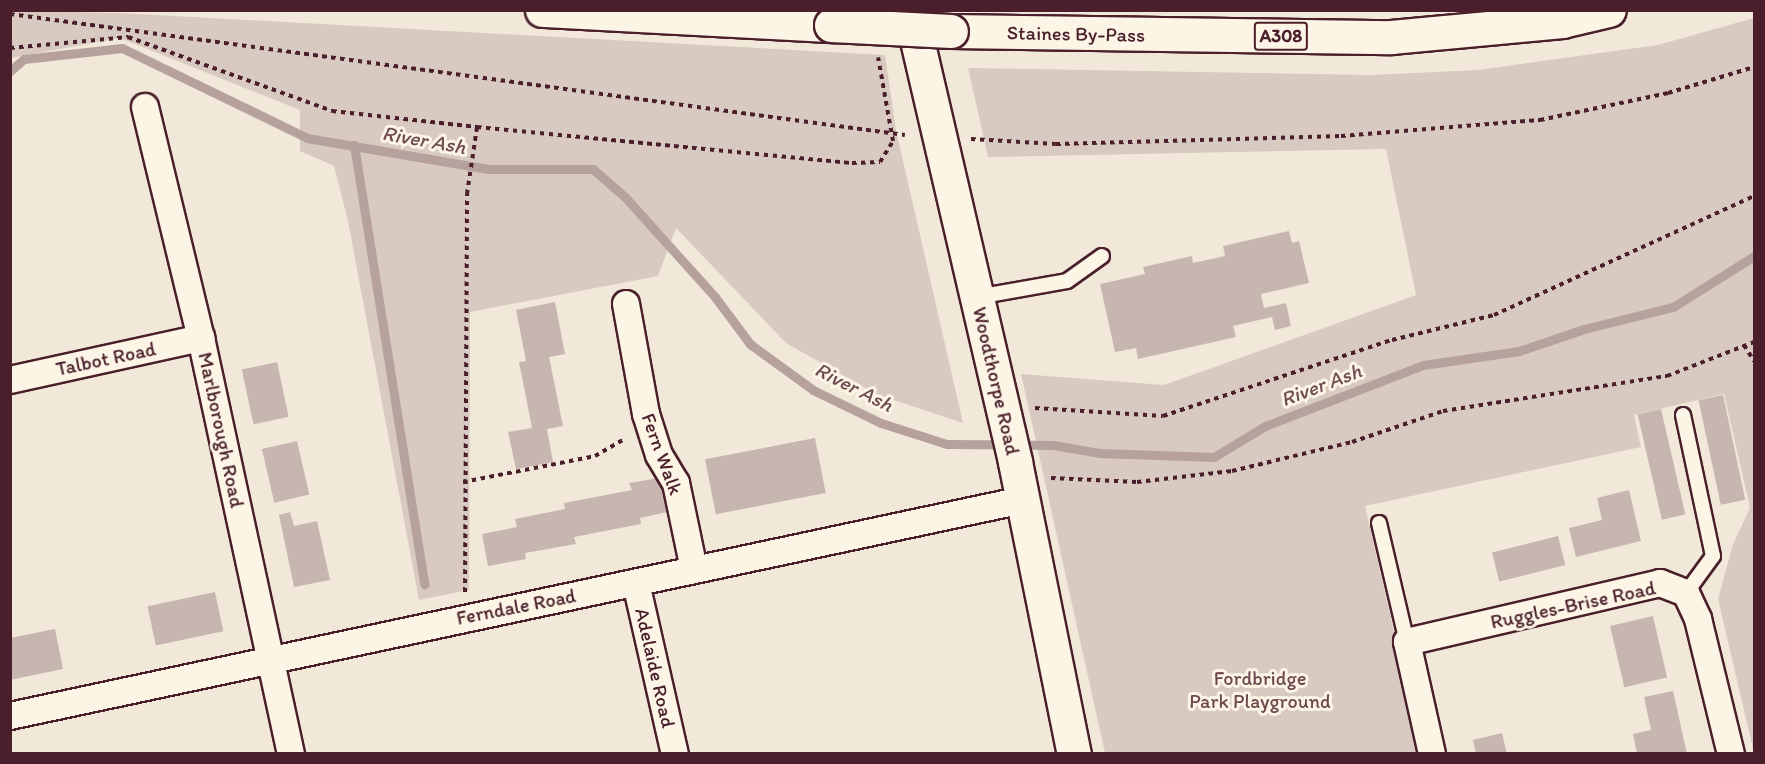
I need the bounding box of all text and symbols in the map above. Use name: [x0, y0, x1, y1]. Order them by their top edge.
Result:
street label: Staines By-Pass: [1007, 21, 1145, 47]
road number: A308: [1252, 21, 1310, 51]
water label: River Ash: [380, 120, 468, 160]
street label: Woodthorpe Road: [967, 305, 1025, 457]
street label: Talbot Road: [54, 337, 158, 381]
street label: Marlborough Road: [193, 350, 249, 510]
water label: River Ash: [811, 357, 897, 417]
water label: River Ash: [1277, 358, 1365, 412]
street label: Fern Walk: [636, 410, 688, 498]
street label: Ruggles-Brise Road: [1489, 576, 1657, 634]
street label: Ferndale Road: [454, 584, 578, 630]
street label: Adelaide Road: [630, 606, 680, 730]
park label: Fordbridge Park Playground: [1189, 666, 1331, 713]

